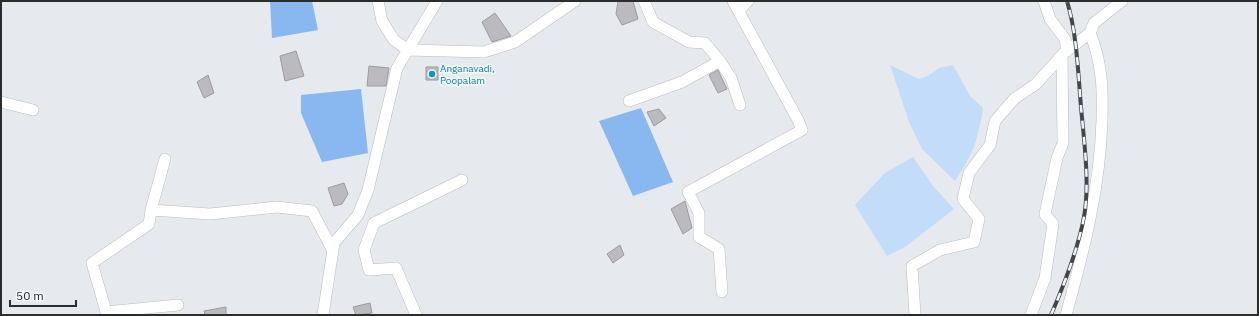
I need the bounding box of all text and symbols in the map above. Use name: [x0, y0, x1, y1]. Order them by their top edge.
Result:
place label: Anganavadi, Poopalam: [440, 62, 495, 87]
marker: Anganavadi, Poopalam: [427, 69, 437, 79]
scale bar: [10, 282, 76, 308]
text: 50 m: [16, 288, 44, 303]

